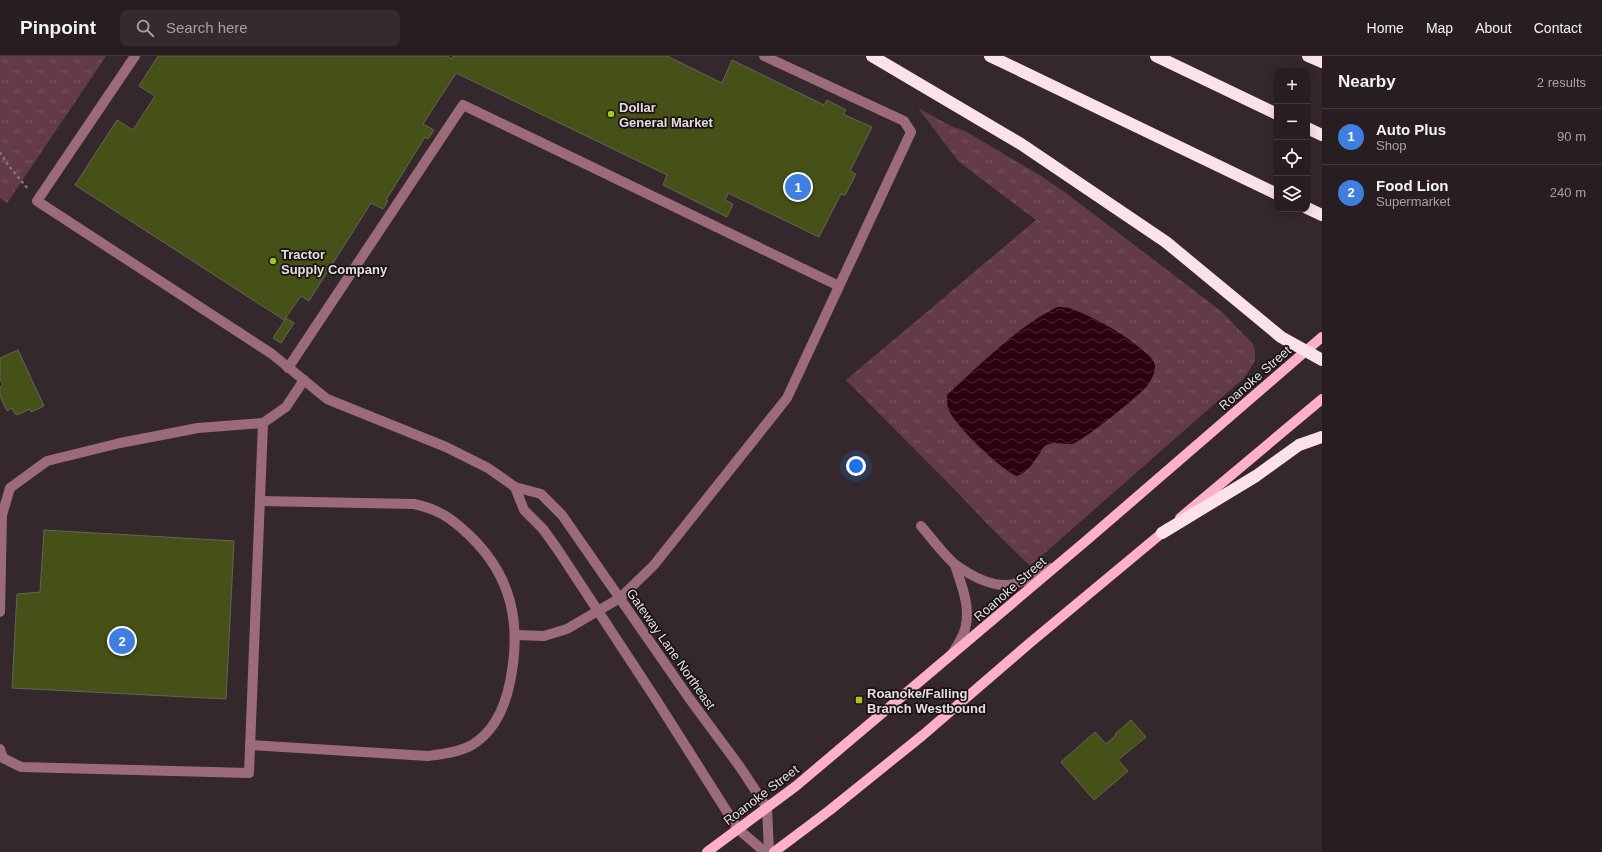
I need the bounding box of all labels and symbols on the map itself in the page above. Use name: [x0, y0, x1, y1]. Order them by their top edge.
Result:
place label: Dollar General Market: [619, 100, 714, 130]
marker: Dollar General Market: [606, 109, 616, 119]
pin: 1: [785, 172, 811, 202]
place label: Tractor Supply Company: [281, 247, 388, 277]
marker: Tractor Supply Company: [268, 256, 278, 266]
street label: Roanoke Street: [1216, 342, 1294, 413]
your location: [846, 456, 866, 476]
street label: Roanoke Street: [971, 553, 1049, 624]
street label: Gateway Lane Northeast: [624, 586, 719, 713]
pin: 2: [109, 626, 135, 656]
place label: Roanoke/Falling Branch Westbound: [867, 686, 986, 716]
marker: Roanoke/Falling Branch Westbound: [854, 695, 864, 705]
street label: Roanoke Street: [720, 762, 802, 828]

